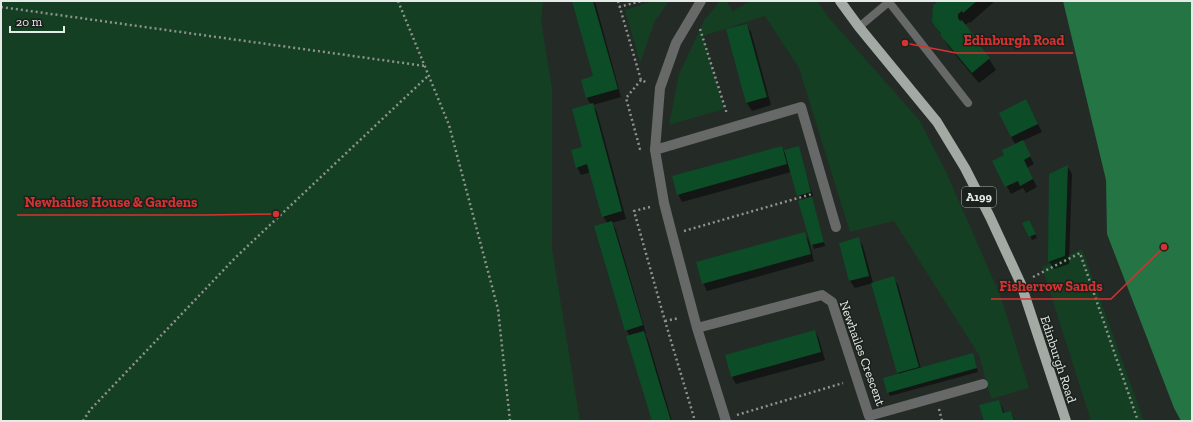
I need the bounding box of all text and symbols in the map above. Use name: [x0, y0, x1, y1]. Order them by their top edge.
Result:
scale bar: [10, 8, 64, 34]
text: 20 m: [16, 15, 43, 29]
callout: Edinburgh Road: [956, 27, 1073, 53]
text: Edinburgh Road: [964, 32, 1064, 49]
road number: A199: [962, 187, 996, 207]
callout: Newhailes House & Gardens: [17, 189, 206, 215]
text: Newhailes House & Gardens: [25, 194, 198, 211]
callout: Fisherrow Sands: [991, 273, 1111, 299]
text: Fisherrow Sands: [999, 278, 1103, 295]
street label: Newhailes Crescent: [837, 299, 889, 408]
street label: Edinburgh Road: [1037, 314, 1080, 405]

